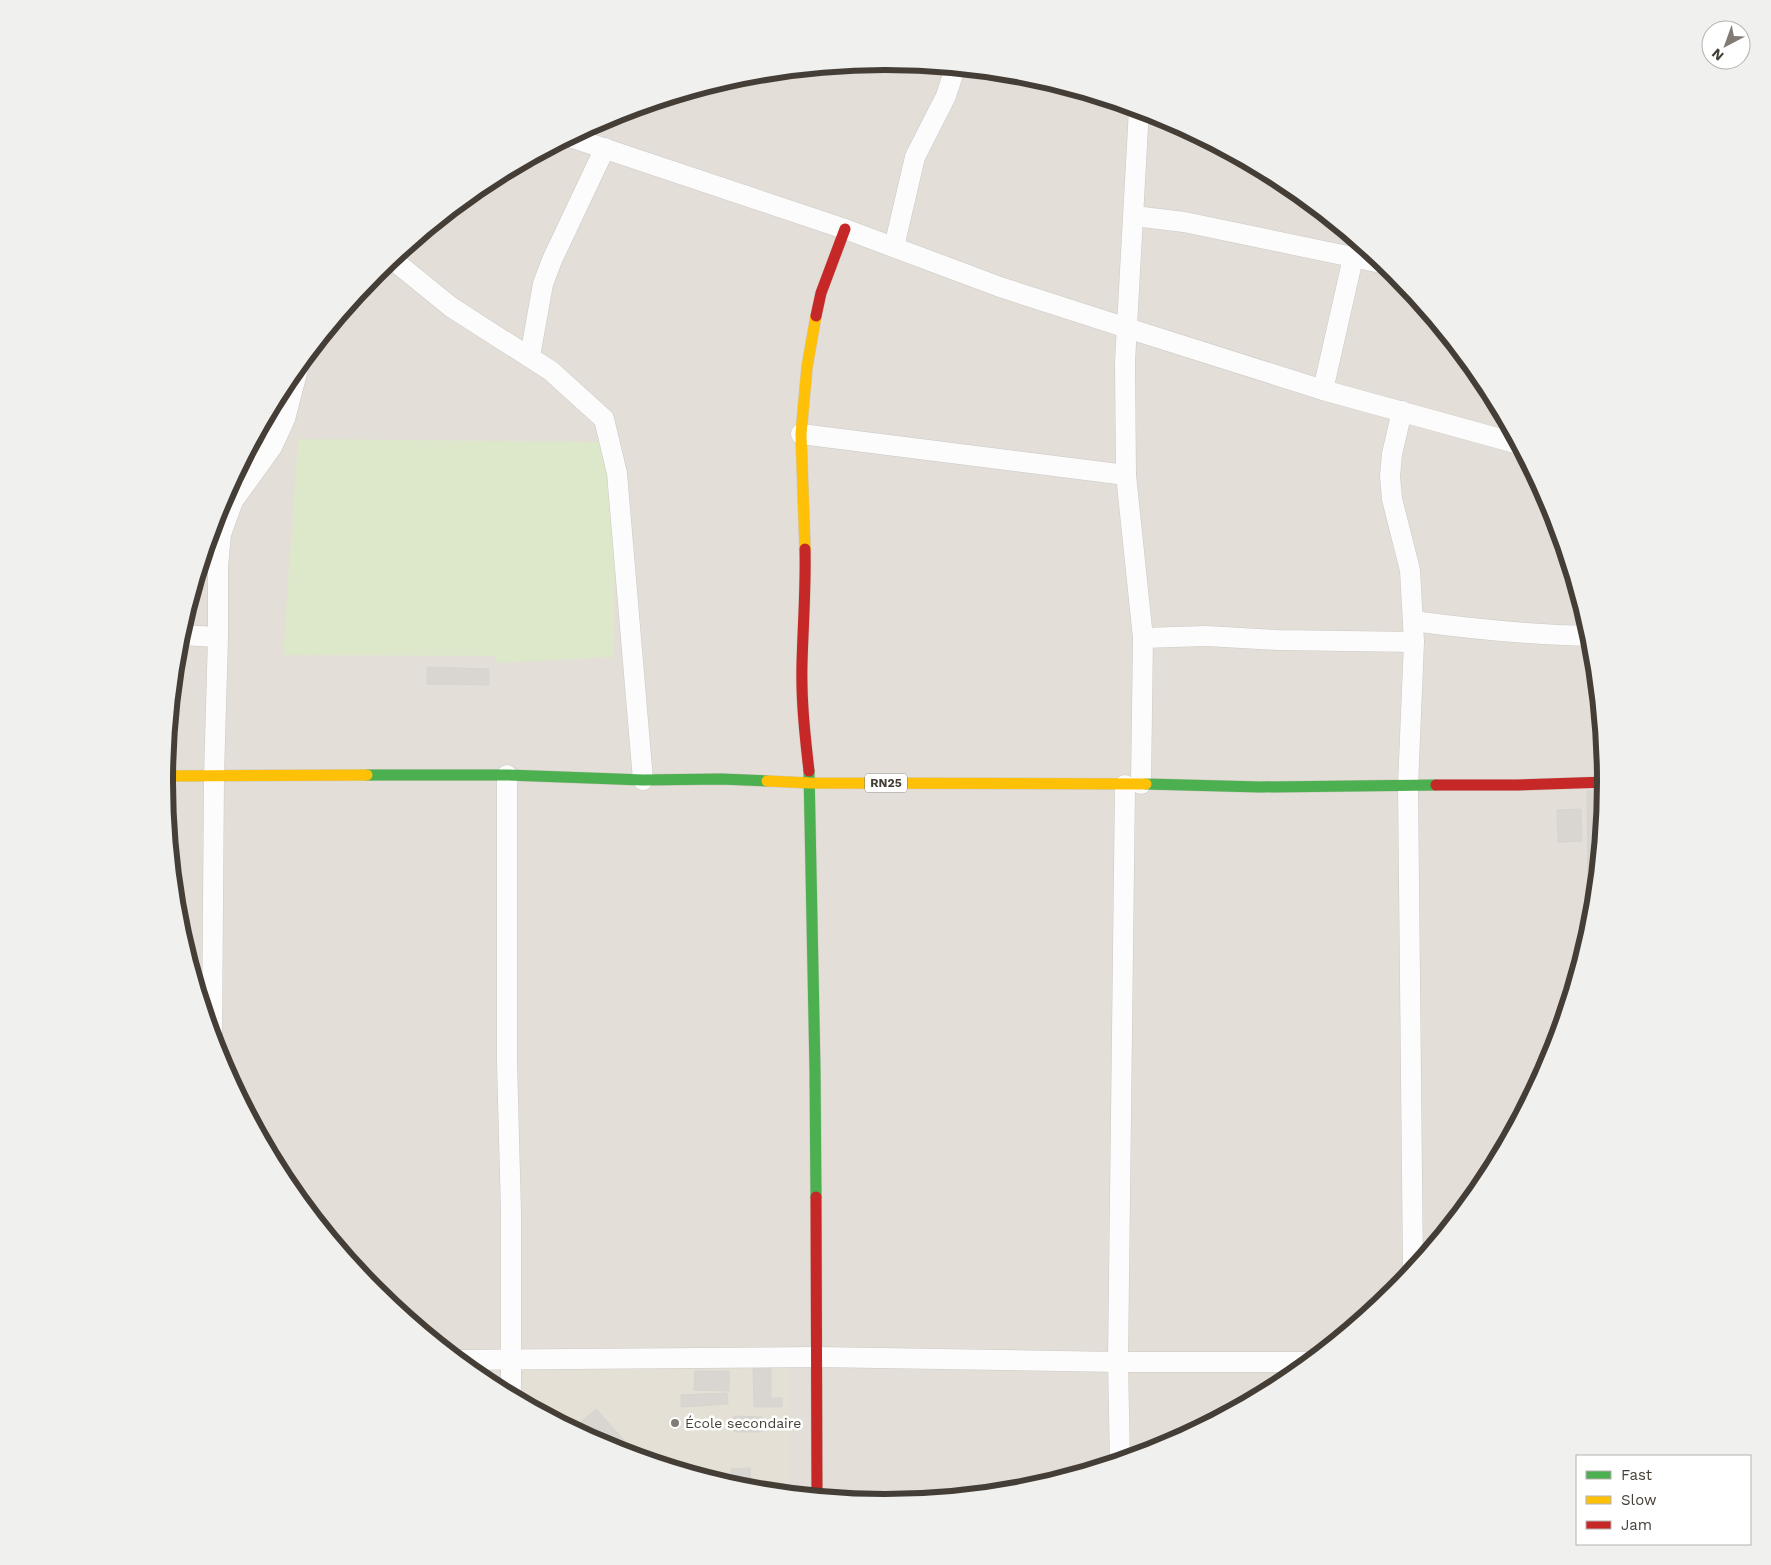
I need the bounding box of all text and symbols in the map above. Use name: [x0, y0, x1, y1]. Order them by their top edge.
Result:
north arrow: [1701, 20, 1751, 70]
text: N: [1708, 45, 1727, 64]
road number: RN25: [865, 774, 907, 792]
place label: École secondaire: [685, 1415, 801, 1431]
marker: École secondaire: [669, 1417, 681, 1429]
legend: [1576, 1455, 1751, 1545]
text: Fast: [1621, 1466, 1653, 1484]
text: Slow: [1621, 1491, 1657, 1509]
text: Jam: [1621, 1516, 1652, 1534]

